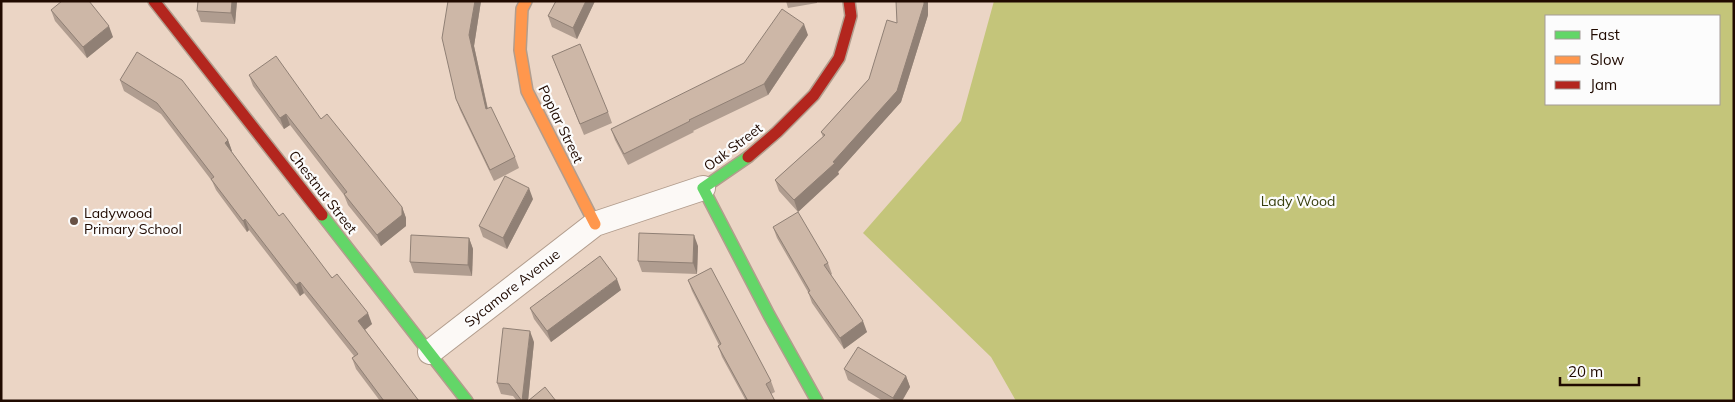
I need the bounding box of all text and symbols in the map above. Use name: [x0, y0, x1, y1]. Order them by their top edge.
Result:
legend: [1545, 15, 1720, 105]
text: Fast: [1590, 25, 1620, 44]
text: Slow: [1590, 50, 1624, 69]
text: Jam: [1590, 75, 1617, 94]
street label: Poplar Street: [534, 82, 588, 166]
street label: Oak Street: [700, 119, 766, 175]
street label: Chestnut Street: [285, 147, 361, 237]
park label: Lady Wood: [1261, 192, 1335, 210]
place label: Ladywood Primary School: [84, 204, 182, 238]
marker: Ladywood Primary School: [68, 215, 80, 227]
street label: Sycamore Avenue: [461, 245, 563, 331]
scale bar: [1560, 354, 1639, 386]
text: 20 m: [1568, 362, 1603, 381]

